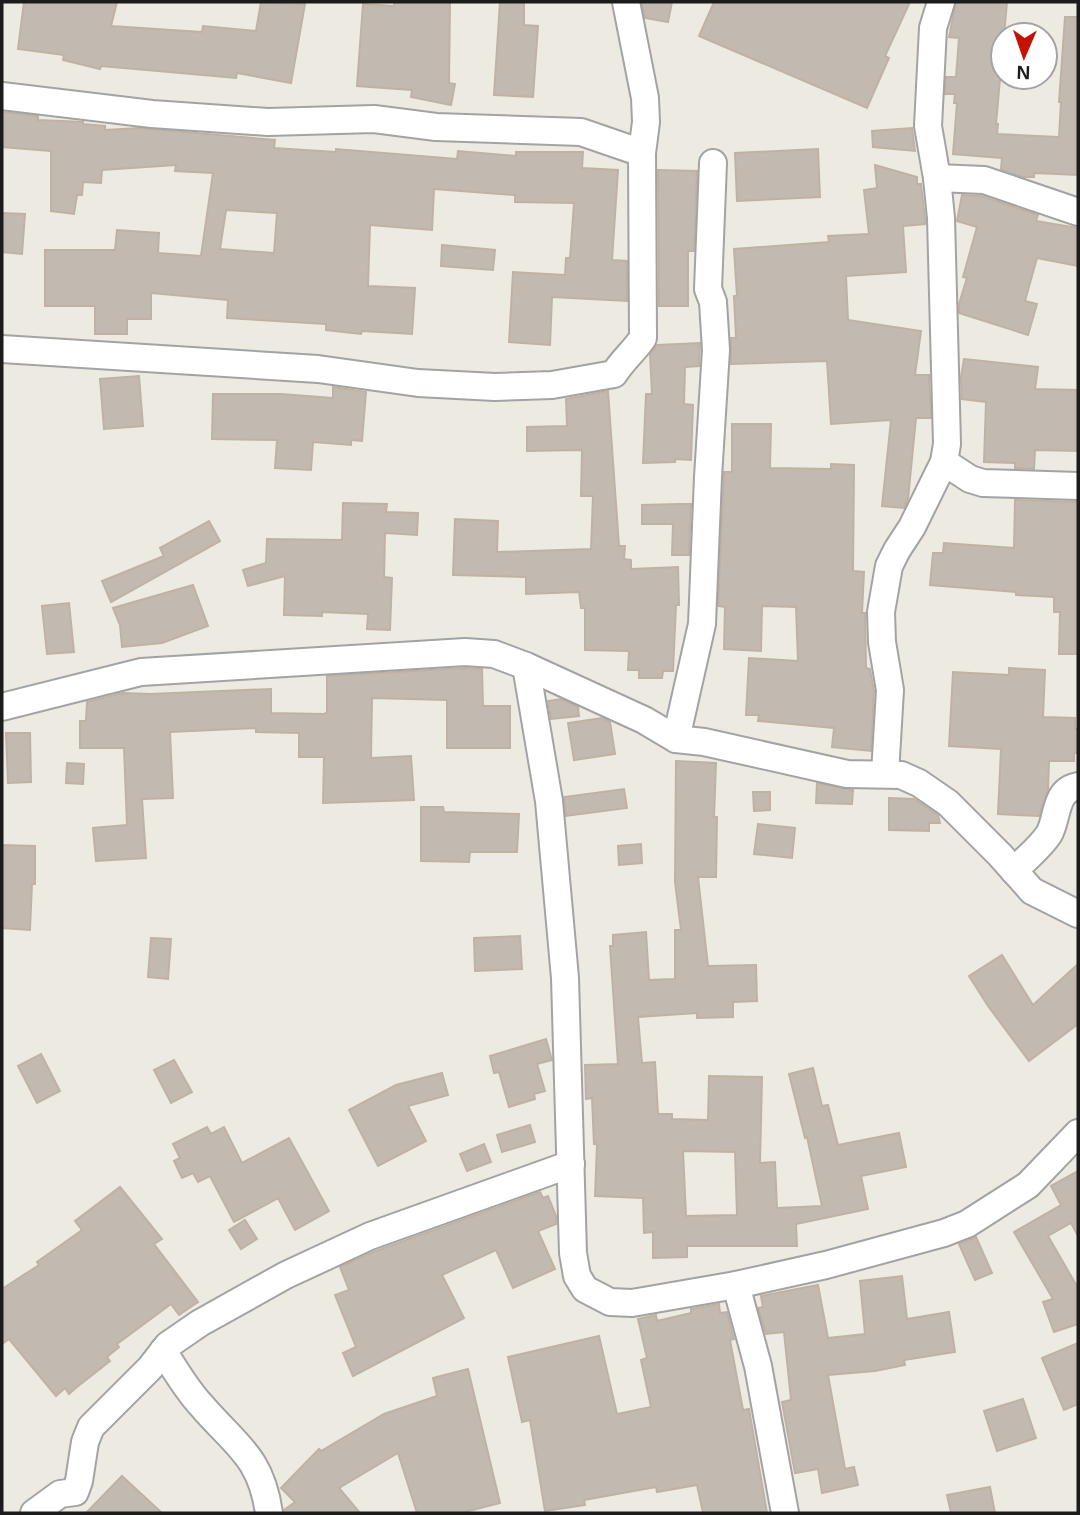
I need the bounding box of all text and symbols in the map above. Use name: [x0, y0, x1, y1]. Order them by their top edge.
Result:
north arrow: [989, 21, 1059, 91]
text: N: [1016, 62, 1031, 83]

